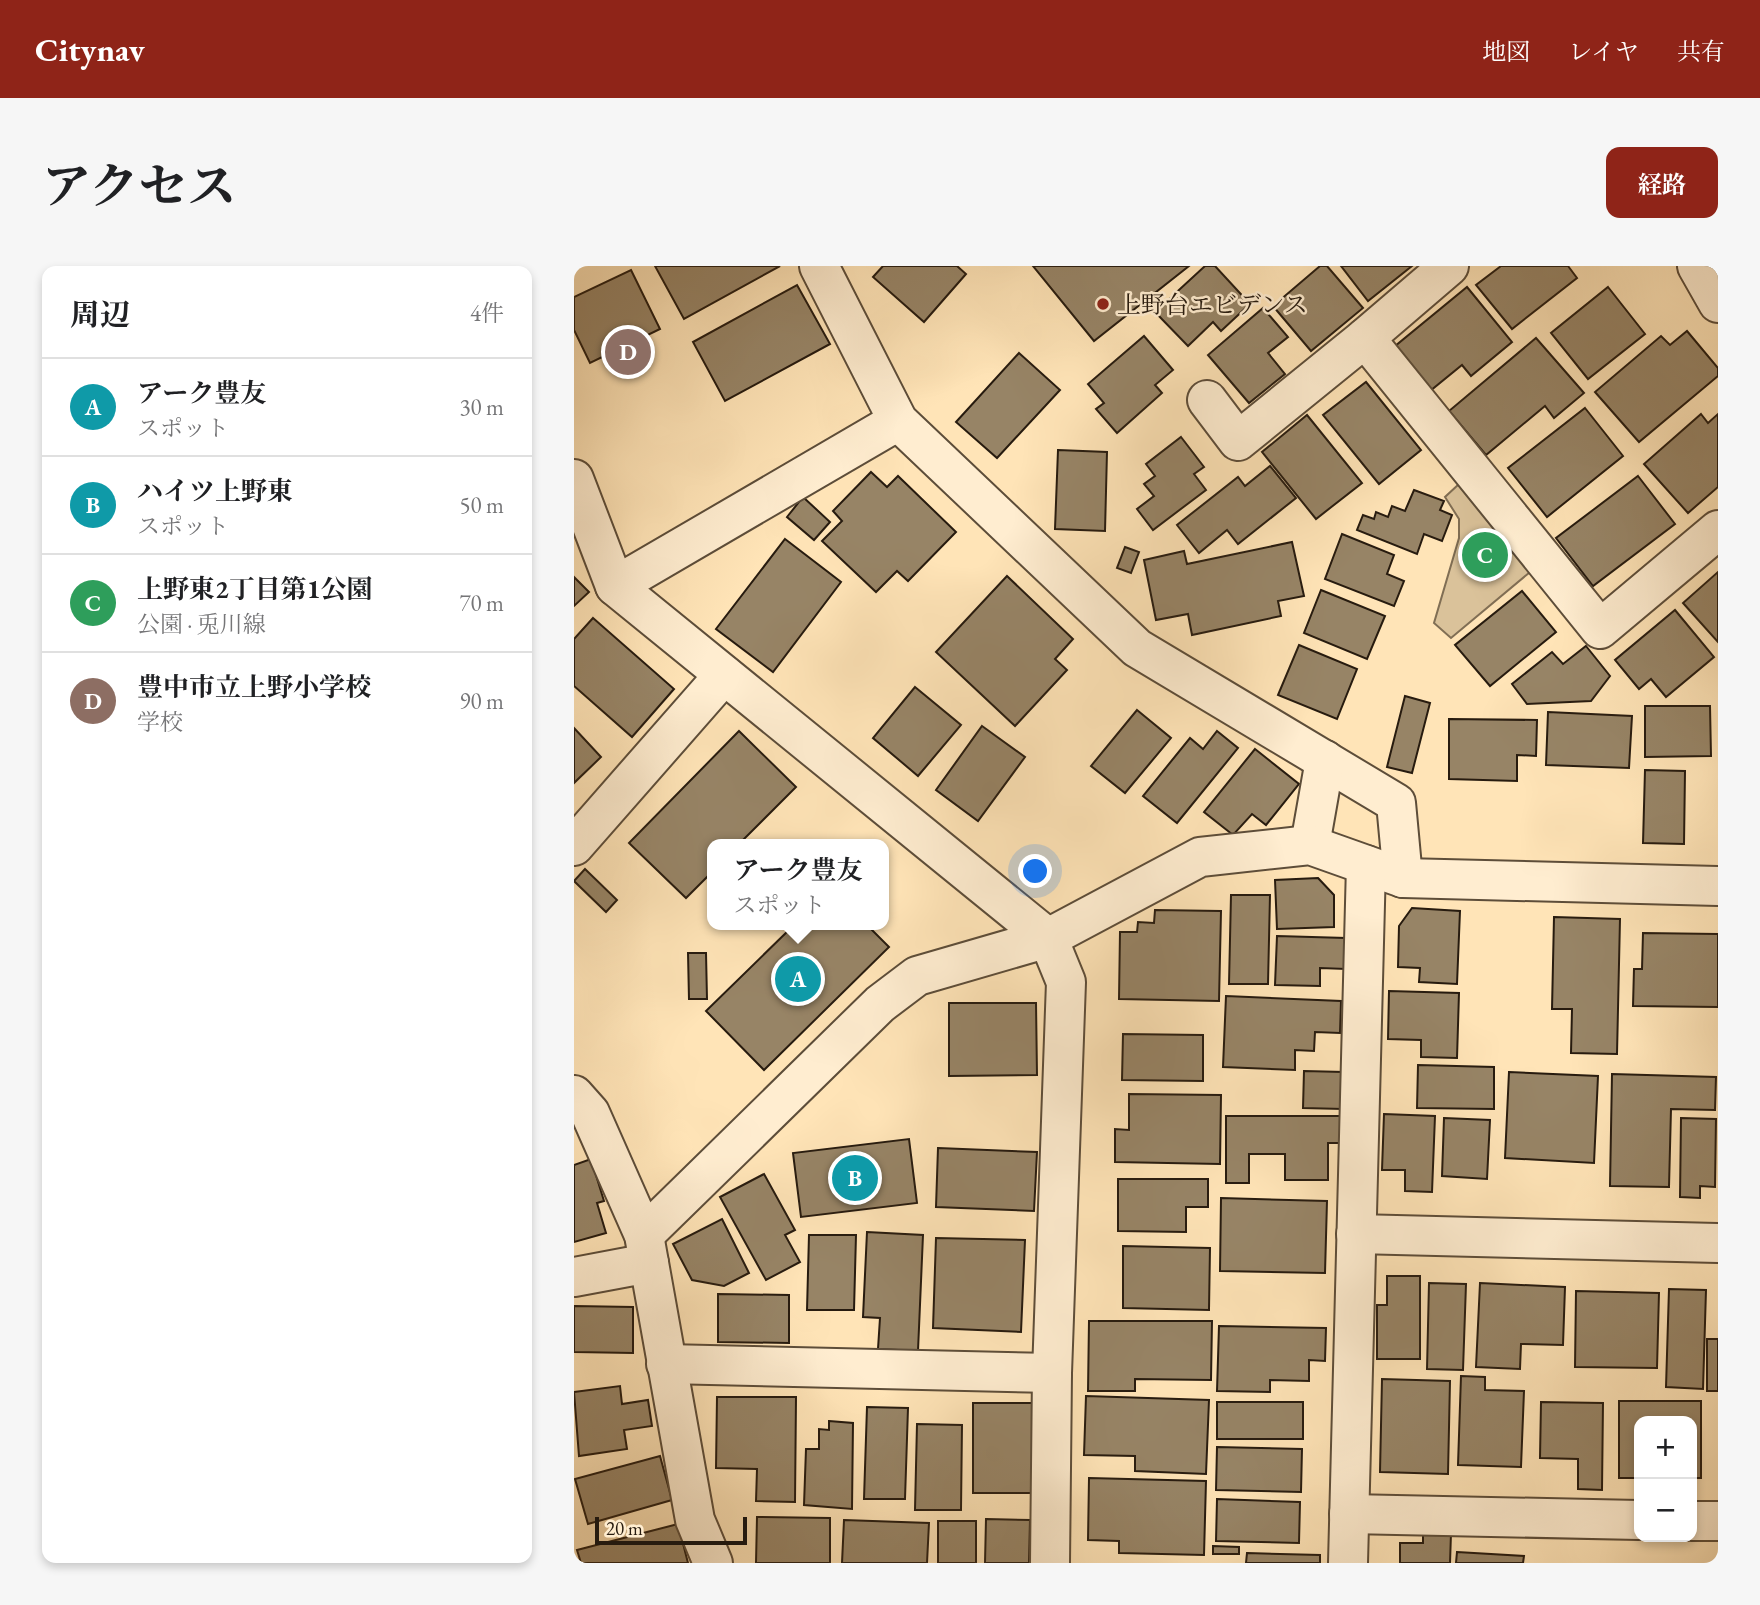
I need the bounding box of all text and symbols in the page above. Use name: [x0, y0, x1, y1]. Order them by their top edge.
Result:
text: Citynav: [35, 28, 145, 71]
text: 地図: [1482, 36, 1530, 67]
text: レイヤ: [1568, 36, 1639, 67]
text: 共有: [1677, 36, 1725, 67]
button: 経路: [1606, 147, 1718, 218]
text: アクセス: [42, 154, 237, 218]
place label: 上野台エビデンス: [1117, 289, 1308, 320]
text: 周辺: [70, 295, 130, 334]
marker: 上野台エビデンス: [1095, 296, 1111, 312]
text: 4件: [470, 298, 504, 328]
pin: D: [605, 326, 651, 378]
text: アーク豊友: [137, 376, 266, 410]
text: A: [85, 392, 101, 422]
text: 30 m: [459, 392, 504, 422]
text: スポット: [137, 413, 229, 443]
text: ハイツ上野東: [137, 474, 293, 508]
text: B: [86, 490, 100, 520]
text: 50 m: [459, 490, 504, 520]
text: スポット: [137, 511, 229, 541]
pin: C: [1462, 529, 1508, 581]
text: 上野東2丁目第1公園: [137, 572, 373, 606]
text: C: [85, 588, 101, 618]
text: 70 m: [459, 588, 504, 618]
text: 公園 · 兎川線: [137, 609, 266, 639]
text: 豊中市立上野小学校: [137, 670, 371, 704]
text: D: [84, 686, 102, 716]
text: 90 m: [459, 686, 504, 716]
text: 学校: [137, 707, 183, 737]
popup: [707, 839, 889, 930]
text: アーク豊友: [733, 853, 863, 887]
your location: [1018, 854, 1052, 888]
text: スポット: [733, 890, 825, 920]
pin: A: [775, 953, 821, 1005]
pin: B: [832, 1152, 878, 1204]
map controls: [1634, 1416, 1697, 1542]
button: +: [1634, 1416, 1697, 1479]
button: −: [1634, 1479, 1697, 1542]
scale bar: [595, 1514, 747, 1546]
text: 20 m: [606, 1516, 643, 1541]

